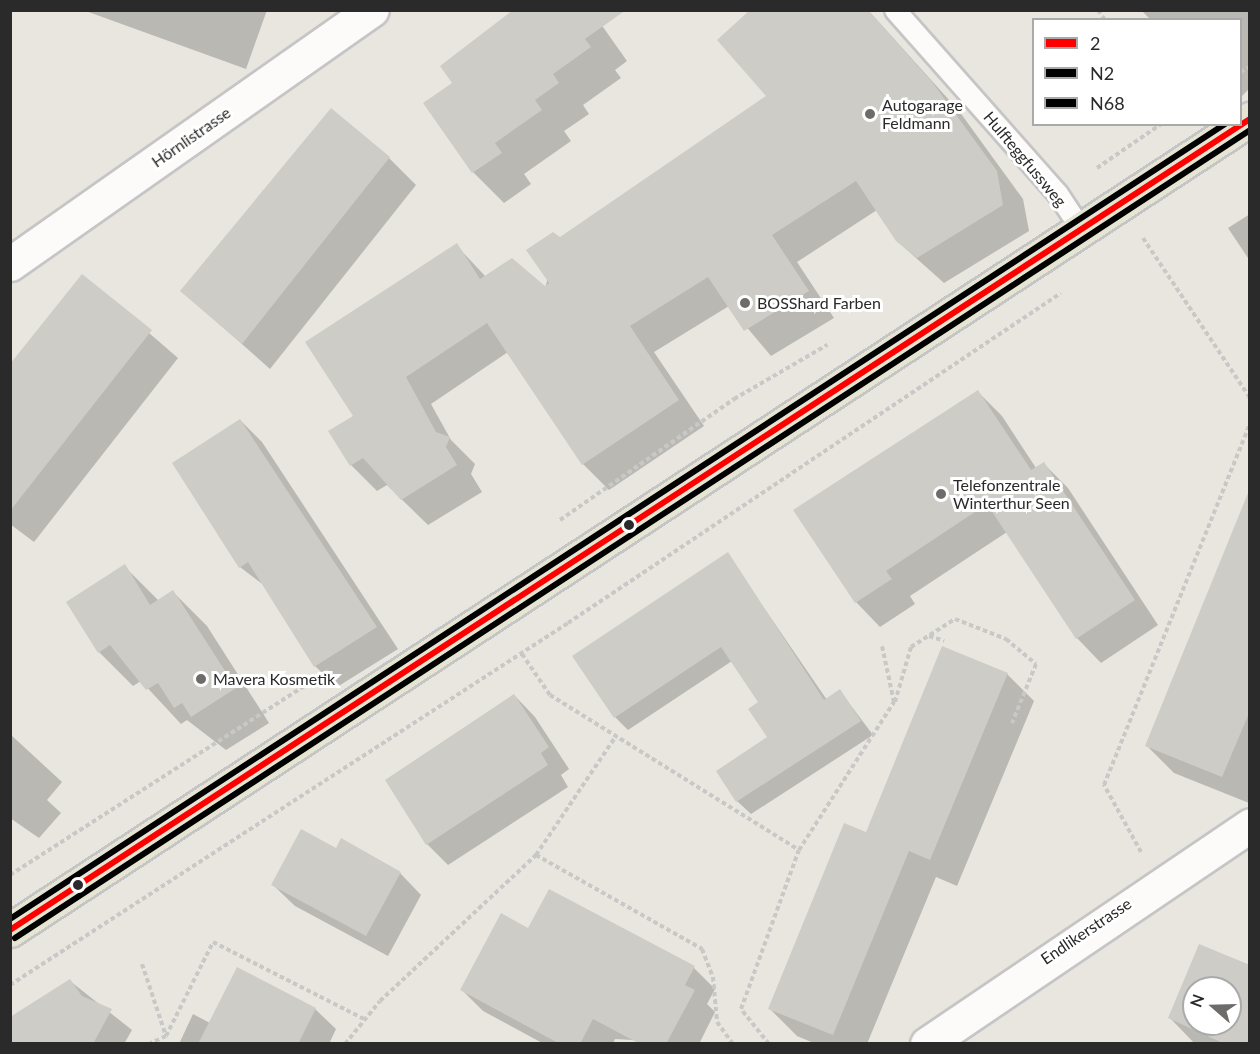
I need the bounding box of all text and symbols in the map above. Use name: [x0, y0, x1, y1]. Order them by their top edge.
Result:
legend: [1032, 18, 1242, 126]
text: 2: [1090, 32, 1100, 54]
text: N2: [1090, 62, 1114, 84]
text: N68: [1090, 92, 1125, 114]
place label: Autogarage Feldmann: [882, 95, 963, 133]
street label: Hörnlistrasse: [148, 103, 234, 171]
marker: Autogarage Feldmann: [863, 107, 877, 121]
street label: Hulfteggfussweg: [980, 108, 1070, 210]
place label: BOSShard Farben: [757, 293, 881, 313]
marker: BOSShard Farben: [738, 296, 752, 310]
place label: Telefonzentrale Winterthur Seen: [953, 475, 1070, 513]
marker: Telefonzentrale Winterthur Seen: [934, 487, 948, 501]
unlabelled marker: [623, 519, 635, 531]
place label: Mavera Kosmetik: [213, 669, 335, 689]
marker: Mavera Kosmetik: [194, 672, 208, 686]
unlabelled marker: [72, 879, 84, 891]
street label: Endlikerstrasse: [1037, 894, 1135, 968]
north arrow: [1182, 976, 1242, 1036]
text: N: [1185, 991, 1208, 1009]

